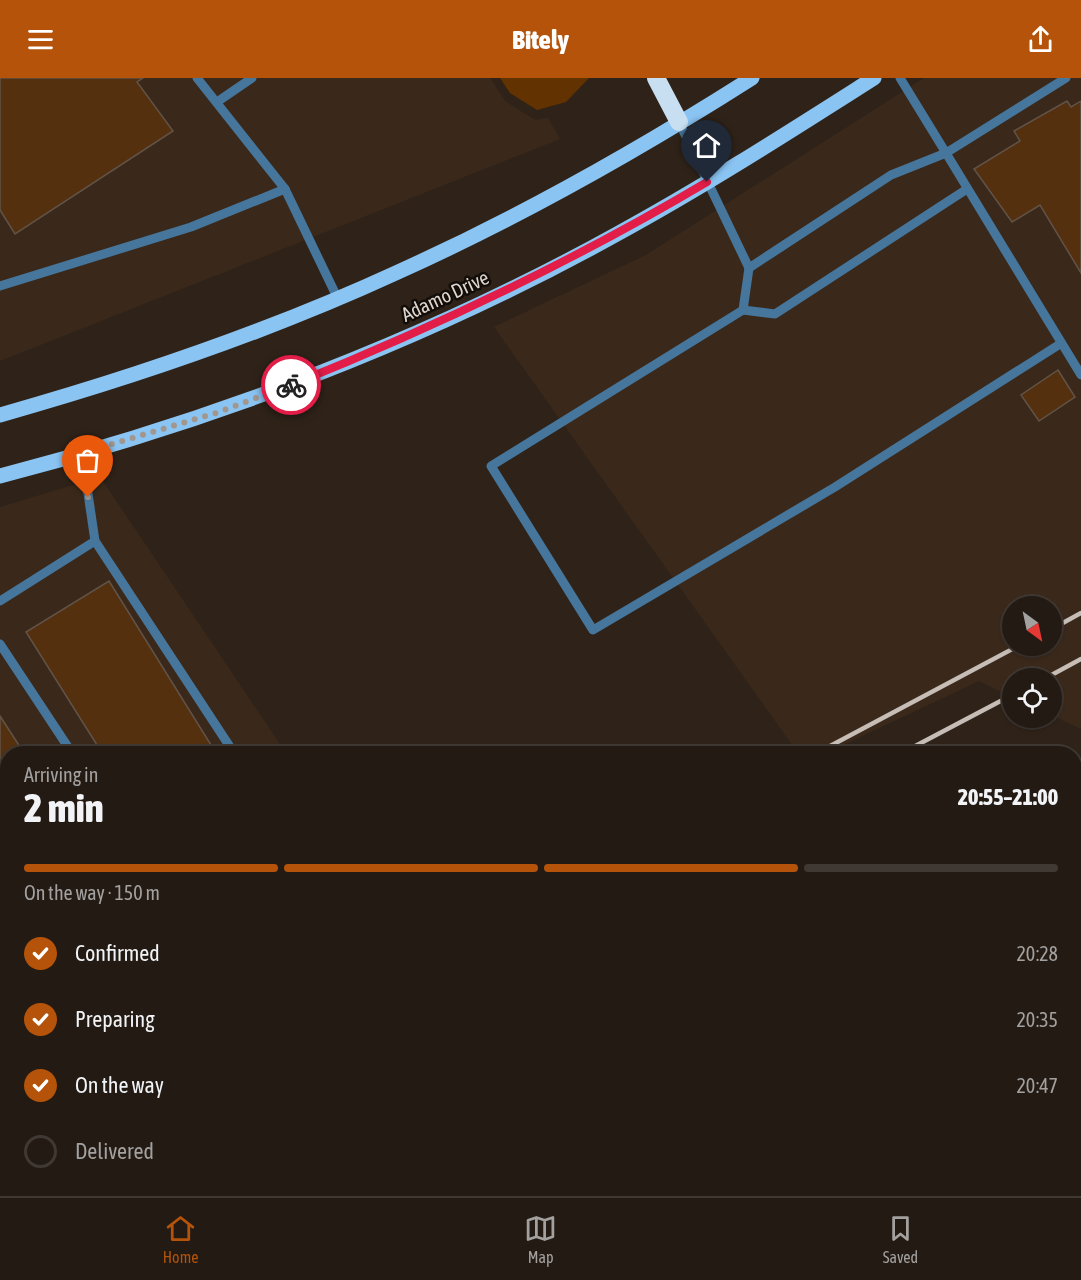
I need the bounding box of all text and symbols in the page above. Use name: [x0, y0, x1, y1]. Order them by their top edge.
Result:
icon: menu: [24, 23, 57, 56]
icon: share: [1024, 23, 1057, 56]
text: Bitely: [512, 24, 569, 55]
pin: [681, 120, 732, 182]
icon: home: [690, 129, 723, 162]
street label: Adamo Drive: [397, 265, 492, 326]
courier: [261, 355, 321, 415]
icon: bike: [275, 369, 308, 402]
pin: [62, 435, 113, 497]
icon: bag: [71, 444, 104, 477]
north arrow: [1002, 596, 1062, 656]
map controls: [1002, 596, 1062, 728]
button: locate: [1002, 668, 1062, 728]
text: Arriving in: [24, 763, 98, 786]
text: 20:55–21:00: [958, 784, 1058, 810]
text: 2 min: [24, 786, 104, 830]
text: On the way · 150 m: [24, 881, 160, 904]
icon: check: [24, 937, 57, 970]
text: Confirmed: [75, 940, 160, 966]
text: 20:28: [1016, 942, 1058, 965]
icon: check: [24, 1003, 57, 1036]
text: Preparing: [75, 1006, 155, 1032]
text: 20:35: [1016, 1008, 1058, 1031]
icon: check: [24, 1069, 57, 1102]
text: On the way: [75, 1072, 164, 1098]
text: 20:47: [1016, 1074, 1058, 1097]
text: Delivered: [75, 1138, 154, 1164]
tab: Home: [163, 1212, 198, 1266]
tab: Map: [524, 1212, 557, 1266]
tab: Saved: [883, 1212, 918, 1266]

